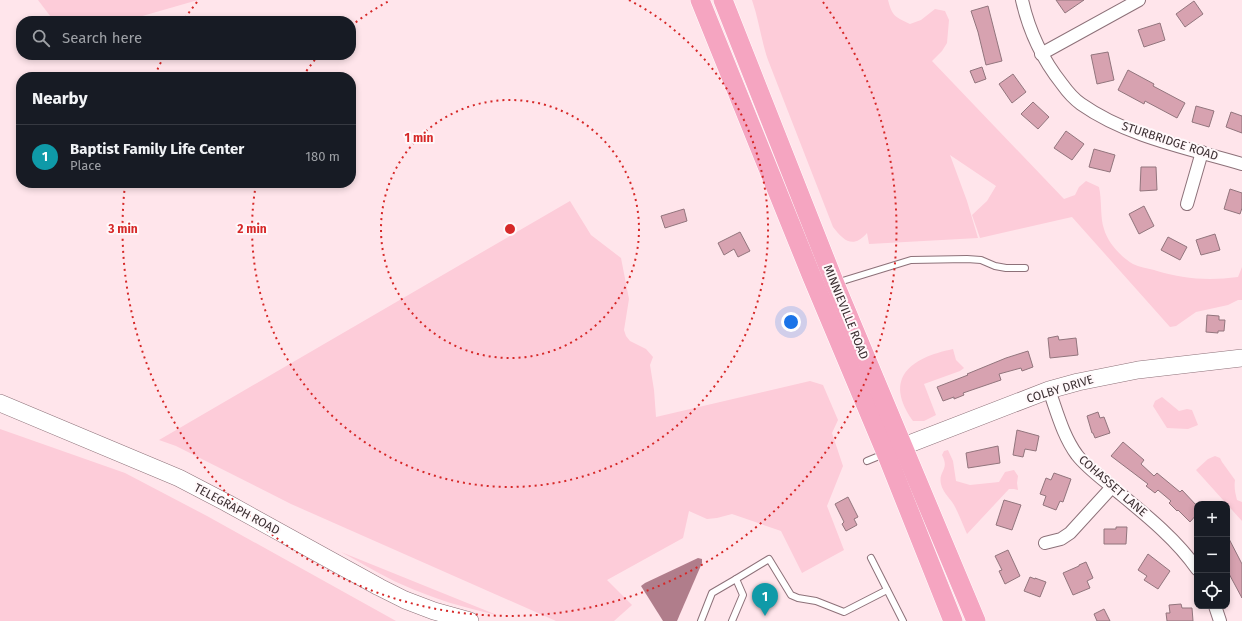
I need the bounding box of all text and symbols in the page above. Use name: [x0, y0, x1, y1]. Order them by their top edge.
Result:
search box: [16, 16, 356, 60]
icon: search: [30, 27, 52, 49]
text: Search here: [62, 29, 142, 47]
text: Nearby: [32, 88, 87, 109]
street label: STURBRIDGE ROAD: [1120, 119, 1220, 163]
text: 1 min: [405, 131, 433, 145]
text: Baptist Family Life Center: [70, 140, 244, 158]
text: 1: [42, 149, 48, 164]
text: 180 m: [305, 149, 340, 164]
text: Place: [70, 158, 101, 173]
text: 3 min: [107, 222, 138, 236]
text: 2 min: [237, 222, 267, 236]
centre of rings: [503, 222, 517, 236]
street label: MINNIEVILLE ROAD: [821, 263, 871, 362]
your location: [781, 312, 801, 332]
street label: COLBY DRIVE: [1025, 372, 1095, 406]
street label: COHASSET LANE: [1076, 452, 1150, 520]
street label: TELEGRAPH ROAD: [192, 481, 282, 538]
map controls: [1194, 501, 1230, 609]
button: +: [1194, 501, 1230, 537]
button: −: [1194, 537, 1230, 573]
button: locate: [1194, 573, 1230, 609]
pin: 1: [752, 583, 778, 616]

